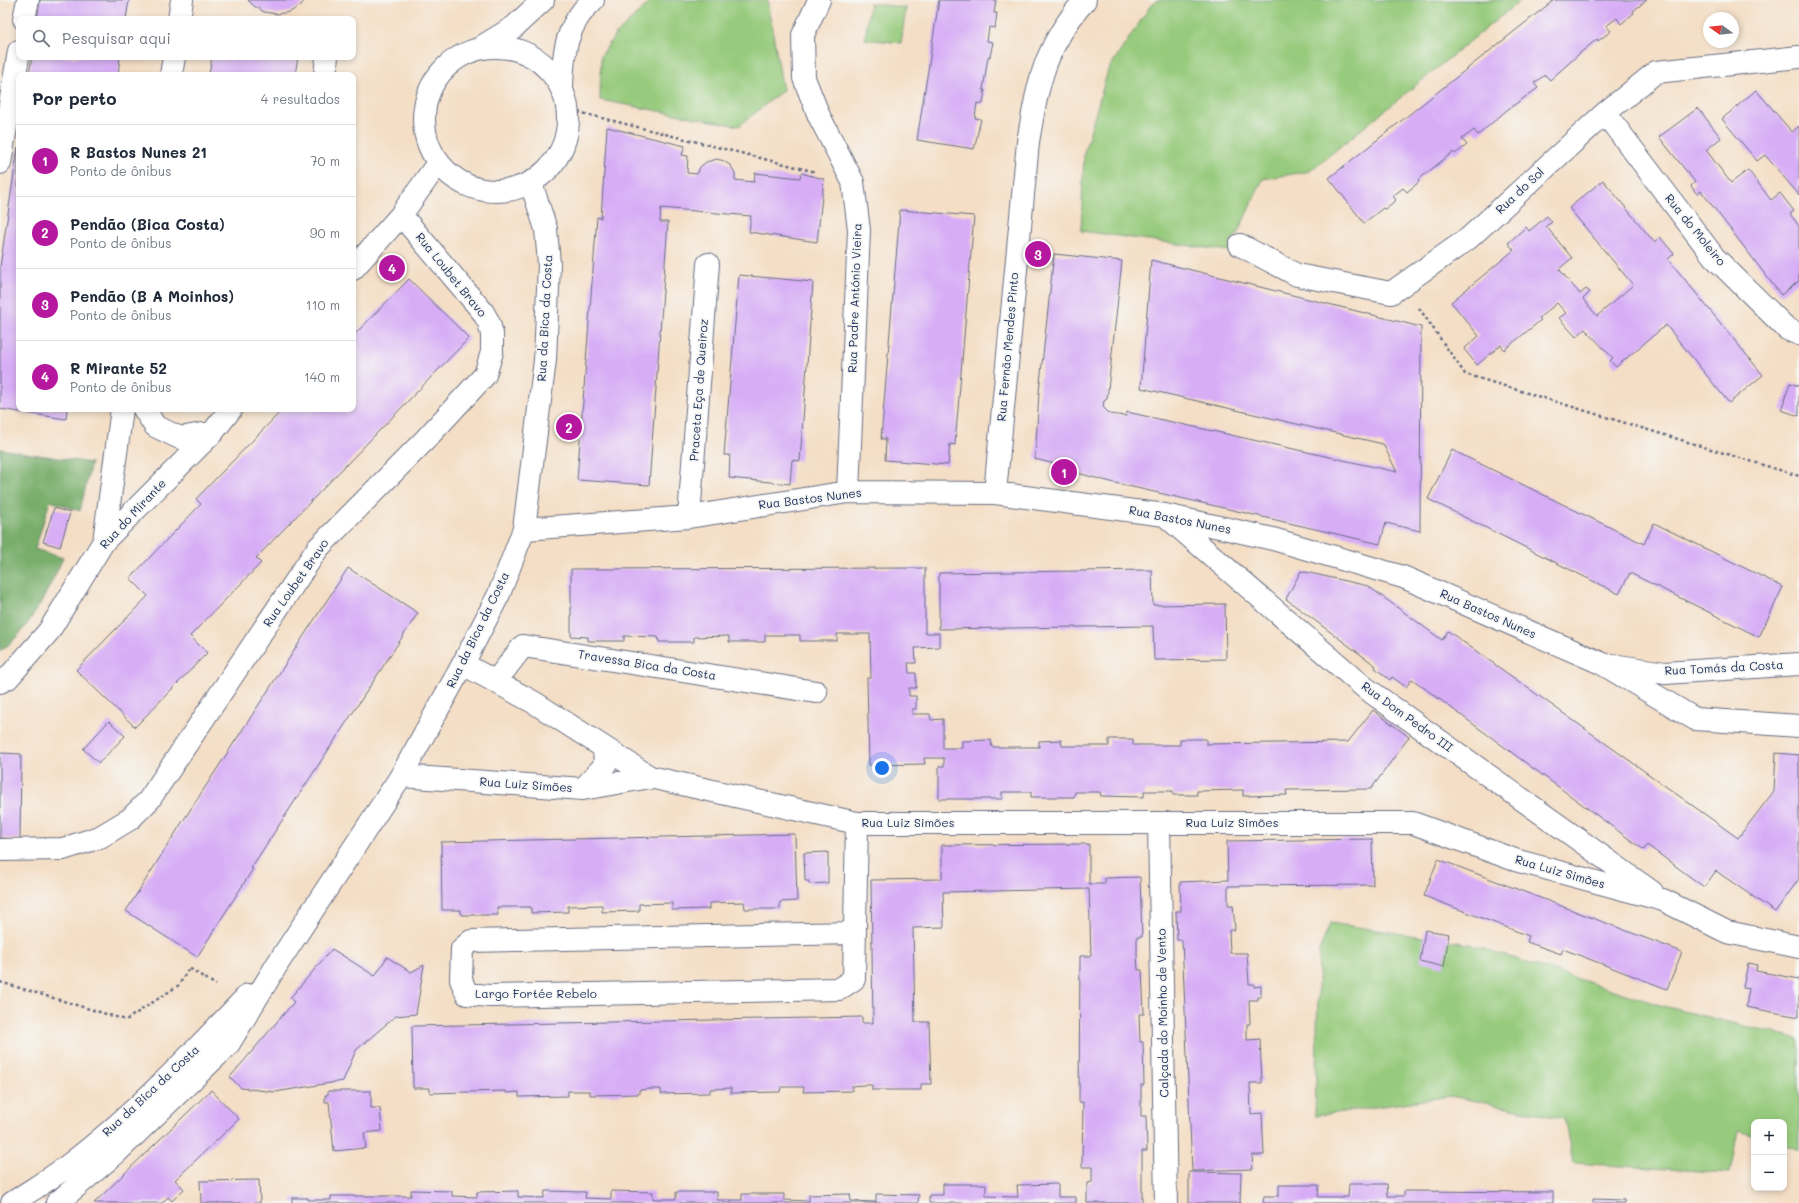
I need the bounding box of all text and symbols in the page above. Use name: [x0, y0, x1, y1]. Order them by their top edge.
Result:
north arrow: [1703, 12, 1739, 48]
search box: [16, 16, 356, 60]
icon: search: [30, 27, 52, 49]
text: Pesquisar aqui: [62, 28, 171, 48]
text: Por perto: [32, 87, 116, 109]
text: 4 resultados: [261, 90, 340, 107]
text: R Bastos Nunes 21: [70, 142, 207, 162]
text: 1: [42, 152, 48, 169]
text: 70 m: [310, 152, 340, 169]
text: Ponto de ônibus: [70, 162, 172, 179]
street label: Rua do Sol: [1492, 164, 1547, 217]
street label: Rua do Moleiro: [1662, 190, 1730, 269]
text: Pendão (Bica Costa): [70, 214, 225, 234]
street label: Rua Padre António Vieira: [843, 223, 865, 373]
text: 2: [41, 224, 49, 241]
text: 90 m: [310, 224, 340, 241]
street label: Rua Loubet Bravo: [413, 229, 491, 320]
text: Ponto de ônibus: [70, 234, 172, 251]
pin: 3: [1025, 239, 1051, 269]
pin: 4: [379, 253, 405, 283]
street label: Rua da Bica da Costa: [533, 254, 555, 382]
street label: Rua Fernão Mendes Pinto: [993, 272, 1021, 422]
text: Pendão (B A Moinhos): [70, 286, 234, 306]
text: 3: [41, 296, 49, 313]
text: 110 m: [306, 296, 340, 313]
text: Ponto de ônibus: [70, 306, 172, 323]
street label: Praceta Eça de Queiroz: [685, 318, 711, 462]
text: R Mirante 52: [70, 358, 167, 378]
text: 4: [41, 368, 49, 385]
text: 140 m: [304, 368, 340, 385]
text: Ponto de ônibus: [70, 378, 172, 395]
pin: 2: [556, 412, 582, 442]
pin: 1: [1051, 457, 1077, 487]
street label: Rua do Mirante: [96, 475, 169, 552]
street label: Rua Bastos Nunes: [757, 484, 862, 512]
street label: Rua Bastos Nunes: [1128, 501, 1233, 537]
street label: Rua Loubet Bravo: [259, 535, 332, 630]
street label: Rua da Bica da Costa: [442, 569, 512, 690]
street label: Rua Bastos Nunes: [1438, 585, 1539, 642]
street label: Travessa Bica da Costa: [577, 645, 717, 683]
street label: Rua Tomás da Costa: [1664, 656, 1784, 678]
street label: Rua Dom Pedro III: [1359, 678, 1457, 755]
your location: [872, 758, 892, 778]
street label: Rua Luiz Simões: [479, 773, 573, 795]
street label: Rua Luiz Simões: [861, 814, 955, 830]
street label: Rua Luiz Simões: [1185, 814, 1279, 830]
street label: Rua Luiz Simões: [1513, 851, 1607, 892]
street label: Calçada do Moínho de Vento: [1153, 928, 1171, 1098]
street label: Largo Fortée Rebelo: [475, 985, 597, 1001]
street label: Rua da Bica da Costa: [98, 1041, 202, 1139]
map controls: [1751, 1119, 1787, 1191]
button: +: [1751, 1119, 1787, 1155]
button: −: [1751, 1155, 1787, 1191]

